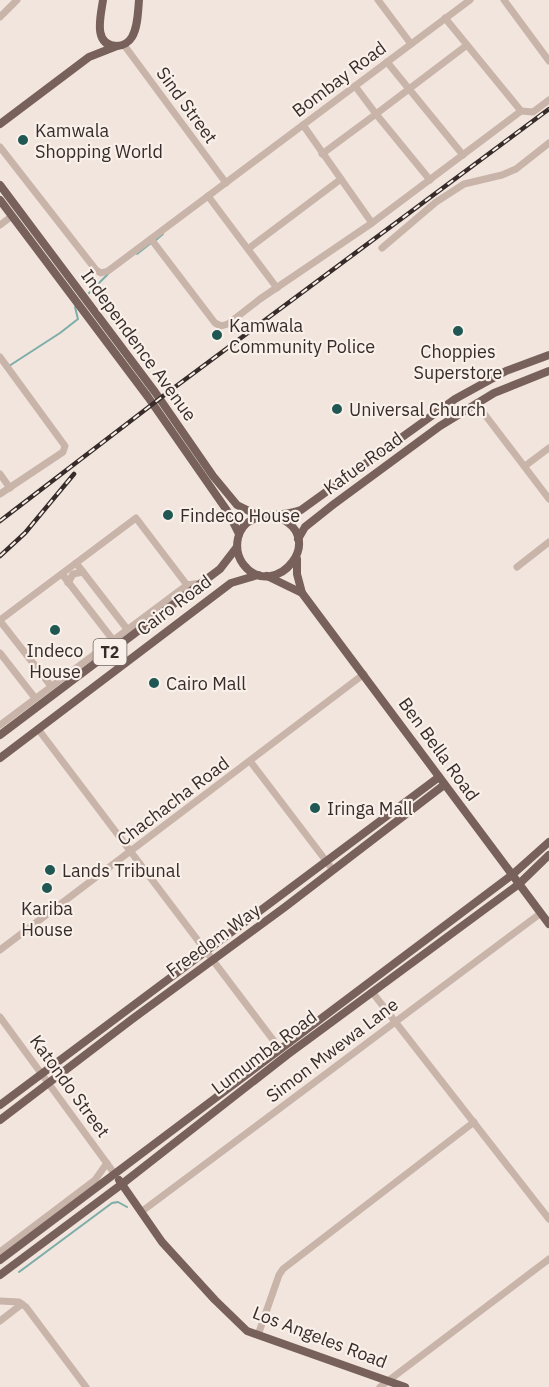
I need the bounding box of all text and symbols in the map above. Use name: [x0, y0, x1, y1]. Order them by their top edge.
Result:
street label: Bombay Road: [287, 36, 391, 122]
street label: Sind Street: [151, 62, 223, 148]
place label: Kamwala Shopping World: [35, 119, 163, 163]
marker: Kamwala Shopping World: [16, 133, 30, 147]
street label: Independence Avenue: [76, 265, 202, 425]
place label: Kamwala Community Police: [229, 314, 375, 358]
marker: Choppies Superstore: [451, 324, 465, 338]
marker: Kamwala Community Police: [210, 328, 224, 342]
place label: Choppies Superstore: [414, 340, 503, 384]
place label: Universal Church: [349, 398, 486, 421]
marker: Universal Church: [330, 402, 344, 416]
street label: Kafue Road: [319, 427, 407, 499]
place label: Findeco House: [180, 504, 300, 527]
marker: Findeco House: [161, 508, 175, 522]
street label: Cairo Road: [132, 569, 216, 641]
marker: Indeco House: [48, 623, 62, 637]
place label: Indeco House: [27, 639, 83, 683]
road number: T2: [94, 639, 126, 665]
place label: Cairo Mall: [166, 672, 246, 695]
marker: Cairo Mall: [147, 676, 161, 690]
street label: Ben Bella Road: [394, 693, 484, 805]
street label: Chachacha Road: [112, 751, 234, 851]
place label: Iringa Mall: [327, 797, 413, 820]
marker: Iringa Mall: [308, 801, 322, 815]
place label: Lands Tribunal: [62, 859, 180, 882]
marker: Lands Tribunal: [43, 863, 57, 877]
marker: Kariba House: [40, 881, 54, 895]
place label: Kariba House: [21, 897, 73, 941]
street label: Freedom Way: [161, 898, 265, 982]
street label: Simon Mwewa Lane: [261, 993, 403, 1107]
street label: Lumumba Road: [207, 1005, 321, 1099]
street label: Katondo Street: [25, 1030, 115, 1142]
street label: Los Angeles Road: [250, 1301, 390, 1373]

